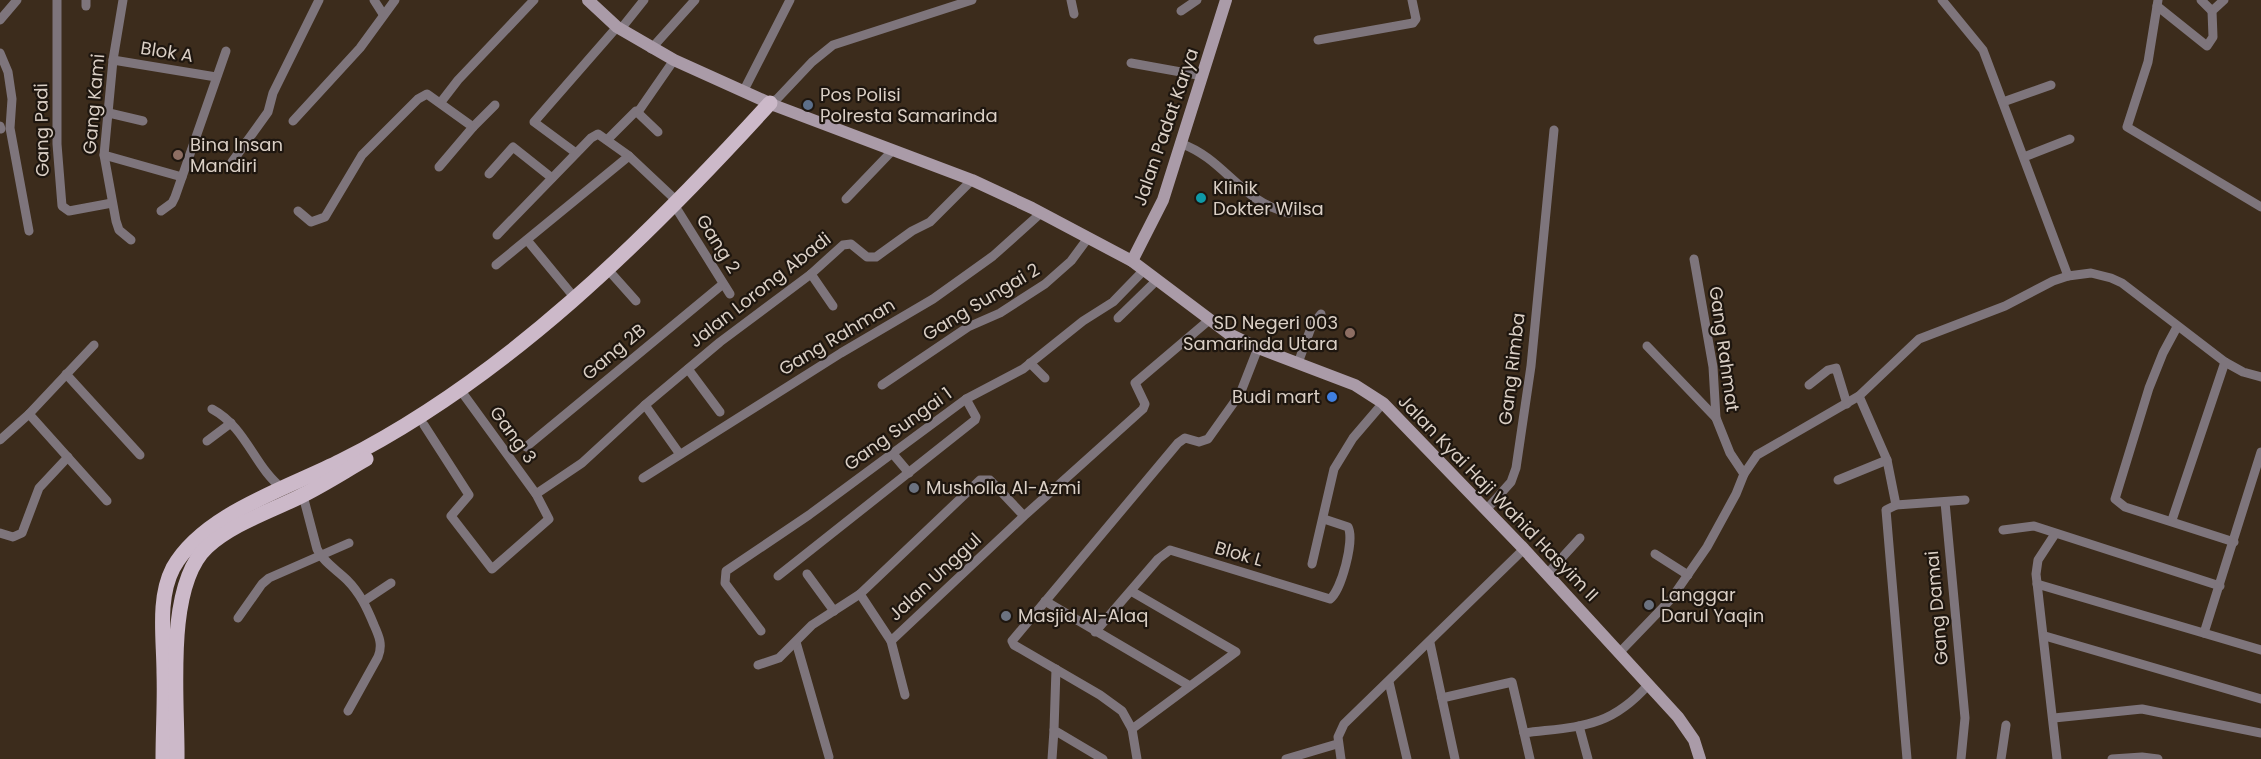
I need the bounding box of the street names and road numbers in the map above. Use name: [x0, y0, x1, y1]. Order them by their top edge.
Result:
street label: Blok A: [139, 35, 195, 68]
street label: Jalan Padat Karya: [1127, 45, 1204, 209]
street label: Gang Kami: [77, 53, 110, 155]
street label: Gang Padi: [28, 83, 55, 177]
street label: Gang 2: [691, 210, 746, 278]
street label: Jalan Lorong Abadi: [684, 226, 836, 353]
street label: Gang Sungai 2: [918, 257, 1044, 346]
street label: Gang Rahmat: [1703, 285, 1746, 413]
street label: Gang Rahman: [774, 292, 900, 381]
street label: Gang Rimba: [1492, 311, 1531, 427]
street label: Gang 2B: [577, 318, 651, 386]
street label: Gang Sungai 1: [839, 381, 957, 476]
street label: Jalan Kyai Haji Wahid Hasyim II: [1393, 389, 1604, 607]
street label: Gang 3: [484, 401, 543, 468]
street label: Jalan Unggul: [883, 527, 987, 626]
street label: Blok L: [1212, 535, 1266, 572]
street label: Gang Damai: [1919, 550, 1954, 666]

